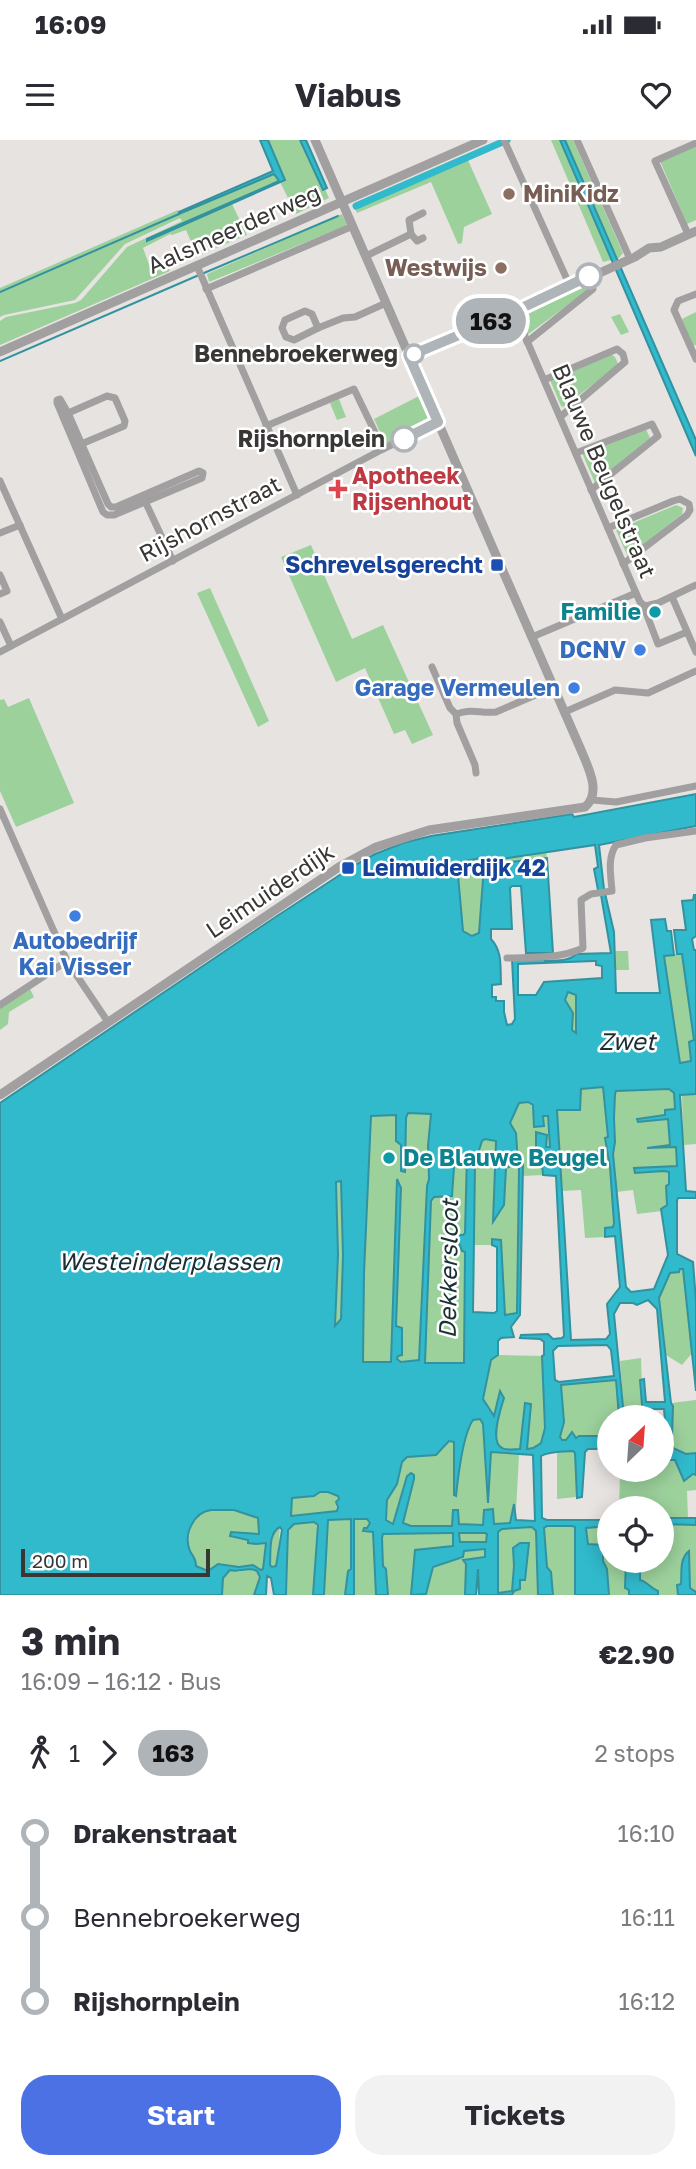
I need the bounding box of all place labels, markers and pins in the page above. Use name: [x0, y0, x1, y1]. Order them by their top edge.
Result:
place label: MiniKidz: [523, 179, 619, 207]
marker: MiniKidz: [501, 186, 517, 202]
place label: Westwijs: [385, 253, 487, 281]
marker: Westwijs: [493, 260, 509, 276]
unlabelled marker: [576, 263, 602, 289]
place label: Bennebroekerweg: [194, 339, 398, 367]
marker: Bennebroekerweg: [404, 344, 424, 364]
place label: Rijshornplein: [237, 424, 385, 452]
marker: Rijshornplein: [391, 426, 417, 452]
place label: Apotheek Rijsenhout: [352, 461, 472, 515]
marker: Apotheek Rijsenhout: [330, 481, 346, 497]
place label: Schrevelsgerecht: [285, 550, 483, 578]
marker: Schrevelsgerecht: [489, 557, 505, 573]
place label: Familie: [560, 597, 641, 625]
marker: Familie: [647, 604, 663, 620]
place label: DCNV: [559, 635, 627, 663]
marker: DCNV: [632, 642, 648, 658]
place label: Garage Vermeulen: [354, 673, 560, 701]
marker: Garage Vermeulen: [566, 680, 582, 696]
place label: Leimuiderdijk 42: [362, 853, 546, 881]
marker: Leimuiderdijk 42: [340, 860, 356, 876]
marker: Autobedrijf Kai Visser: [67, 908, 83, 924]
place label: Autobedrijf Kai Visser: [13, 926, 138, 980]
place label: De Blauwe Beugel: [403, 1143, 607, 1171]
marker: De Blauwe Beugel: [381, 1150, 397, 1166]

